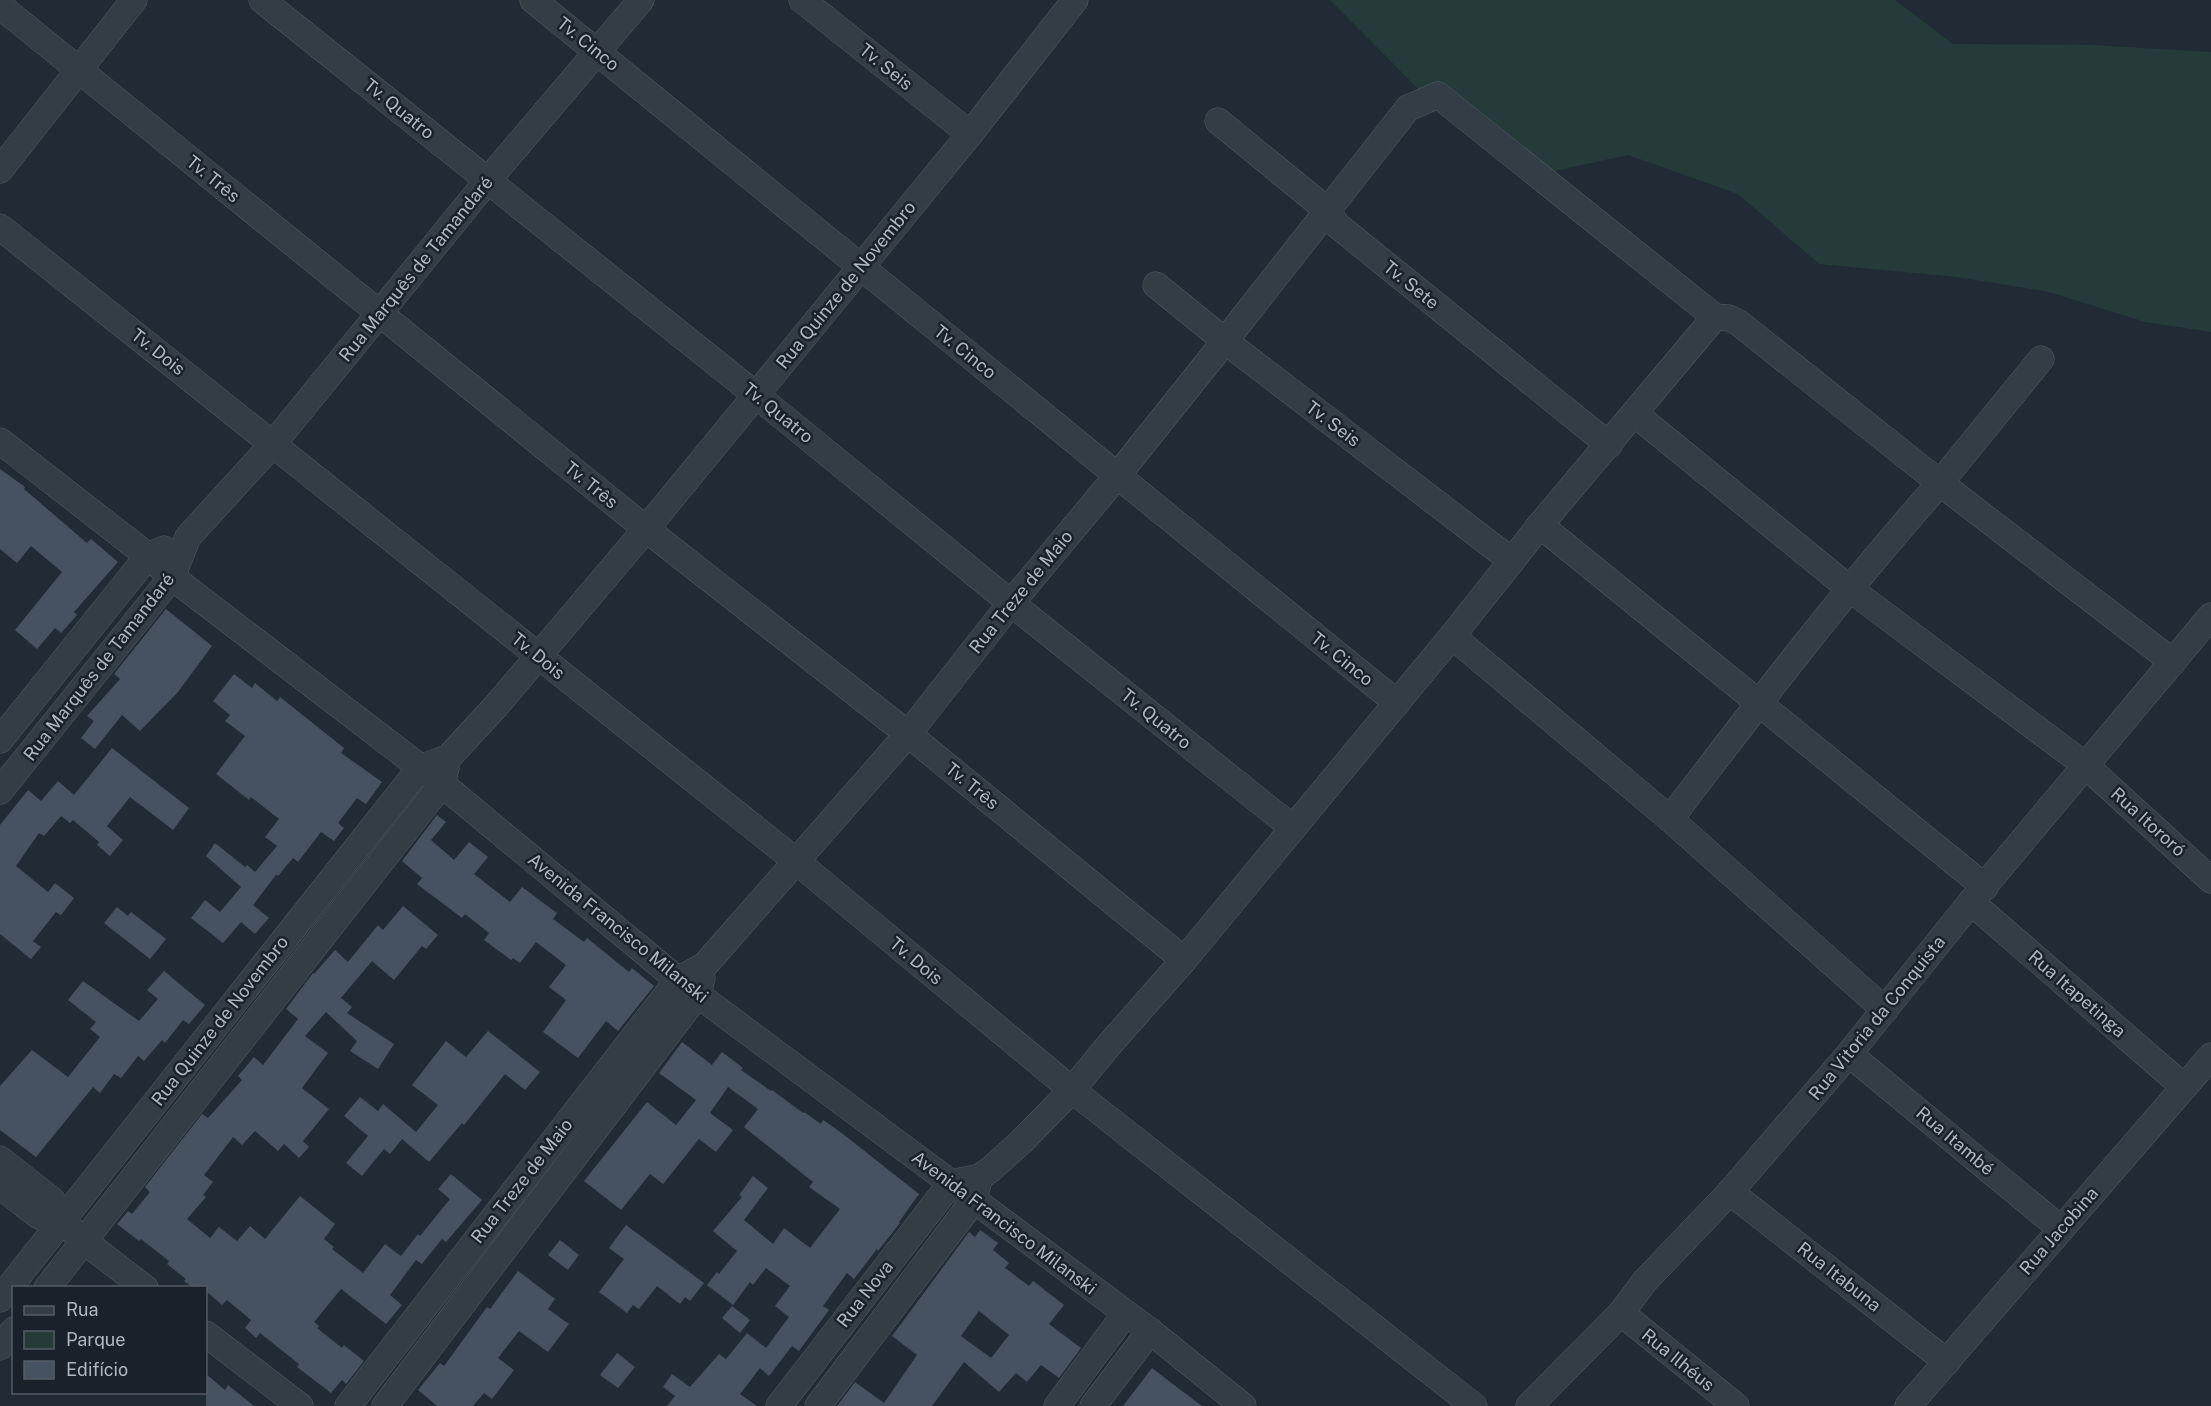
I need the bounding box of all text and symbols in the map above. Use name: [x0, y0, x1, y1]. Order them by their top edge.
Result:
street label: Tv. Cinco: [553, 12, 624, 75]
street label: Tv. Seis: [856, 39, 917, 94]
street label: Tv. Quatro: [360, 74, 439, 143]
street label: Tv. Três: [182, 151, 244, 206]
street label: Rua Marquês de Tamandaré: [334, 172, 497, 366]
street label: Rua Quinze de Novembro: [771, 197, 920, 373]
street label: Tv. Sete: [1379, 256, 1443, 313]
street label: Tv. Cinco: [930, 320, 1001, 383]
street label: Tv. Dois: [127, 324, 189, 379]
street label: Tv. Quatro: [739, 378, 818, 447]
street label: Tv. Seis: [1302, 396, 1364, 451]
street label: Tv. Três: [560, 457, 622, 512]
street label: Rua Treze de Maio: [965, 526, 1077, 657]
street label: Rua Marquês de Tamandaré: [19, 569, 178, 765]
street label: Tv. Cinco: [1307, 627, 1378, 690]
street label: Tv. Dois: [507, 628, 569, 683]
street label: Tv. Quatro: [1117, 684, 1196, 753]
street label: Tv. Três: [941, 758, 1003, 813]
street label: Rua Itororó: [2107, 783, 2190, 861]
street label: Avenida Francisco Milanski: [524, 848, 713, 1007]
street label: Rua Vitoria da Conquista: [1804, 931, 1949, 1104]
street label: Rua Quinze de Novembro: [147, 932, 292, 1110]
street label: Tv. Dois: [886, 932, 947, 989]
street label: Rua Itapetinga: [2024, 946, 2130, 1042]
street label: Rua Itambé: [1912, 1102, 1999, 1179]
street label: Rua Treze de Maio: [466, 1114, 577, 1247]
street label: Avenida Francisco Milanski: [908, 1146, 1101, 1299]
street label: Rua Jacobina: [2015, 1183, 2102, 1279]
street label: Rua Itabuna: [1793, 1237, 1885, 1316]
street label: Rua Nova: [832, 1256, 897, 1331]
legend: [12, 1286, 207, 1394]
text: Rua: [66, 1299, 98, 1320]
street label: Rua Ilhéus: [1638, 1324, 1719, 1395]
text: Parque: [66, 1329, 126, 1350]
text: Edifício: [66, 1359, 128, 1380]

